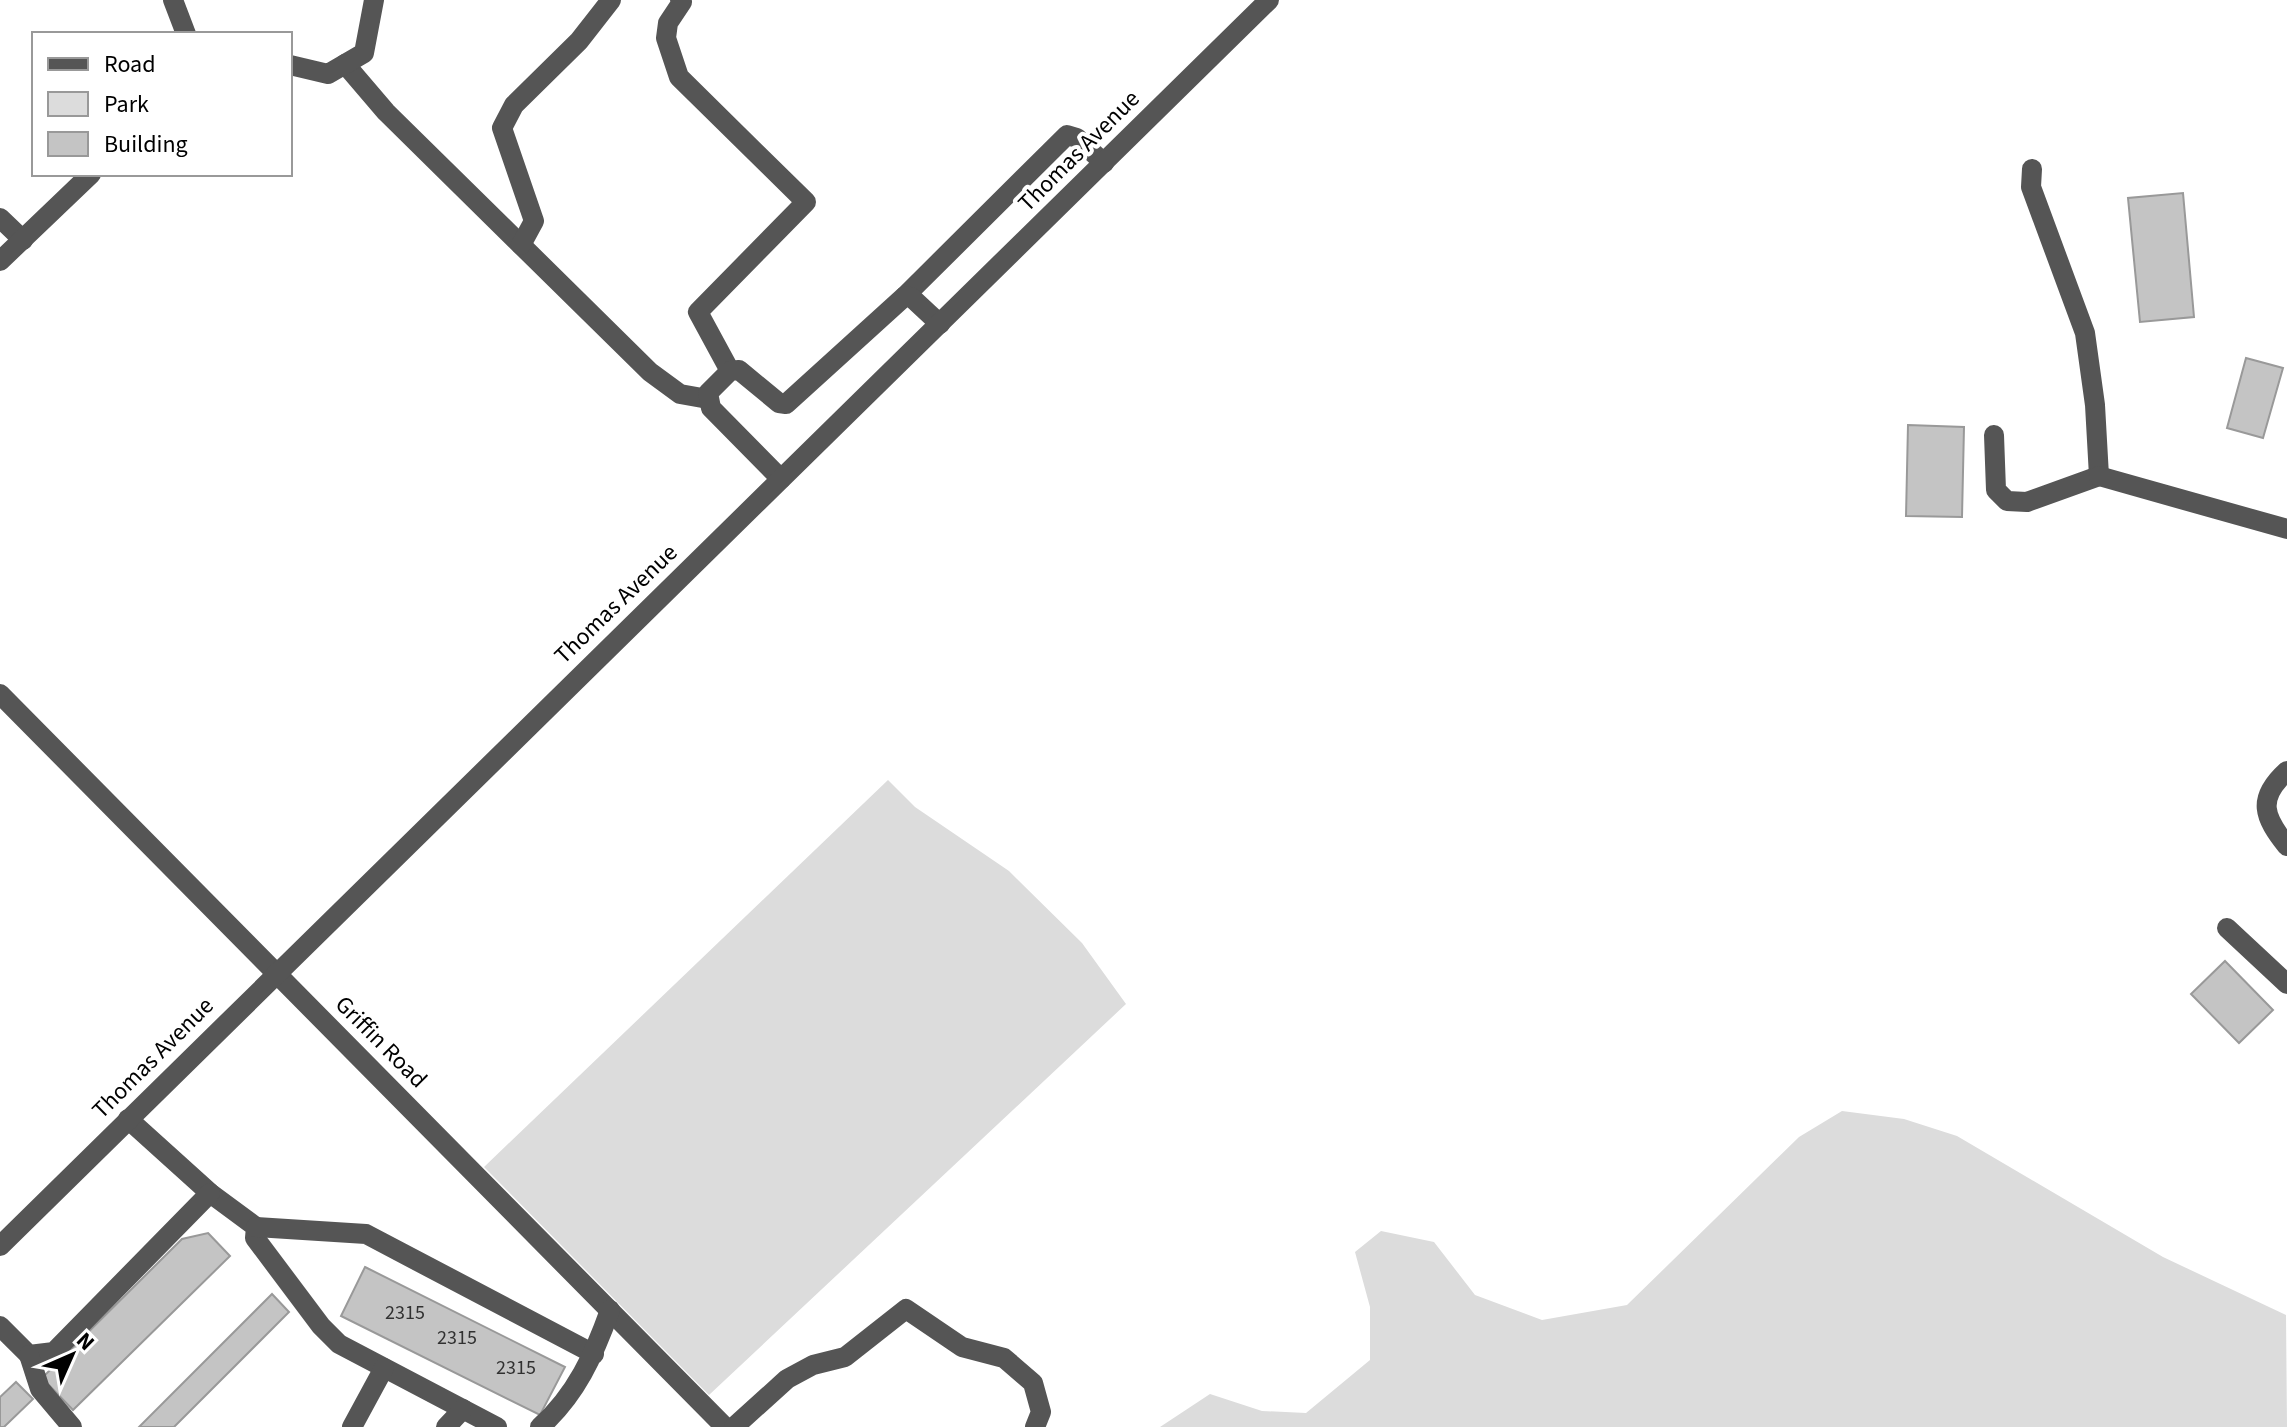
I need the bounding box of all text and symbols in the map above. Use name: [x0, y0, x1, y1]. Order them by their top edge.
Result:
legend: [32, 32, 292, 176]
text: Road: [104, 47, 156, 82]
street label: Thomas Avenue: [1010, 82, 1148, 220]
text: Park: [104, 87, 149, 122]
text: Building: [104, 127, 188, 162]
street label: Thomas Avenue: [546, 536, 686, 672]
street label: Griffin Road: [327, 988, 435, 1096]
street label: Thomas Avenue: [84, 989, 222, 1127]
house number: 2315: [385, 1299, 425, 1327]
north arrow: [32, 1315, 112, 1395]
house number: 2315: [437, 1324, 477, 1352]
text: N: [69, 1325, 102, 1358]
house number: 2315: [496, 1354, 536, 1382]

